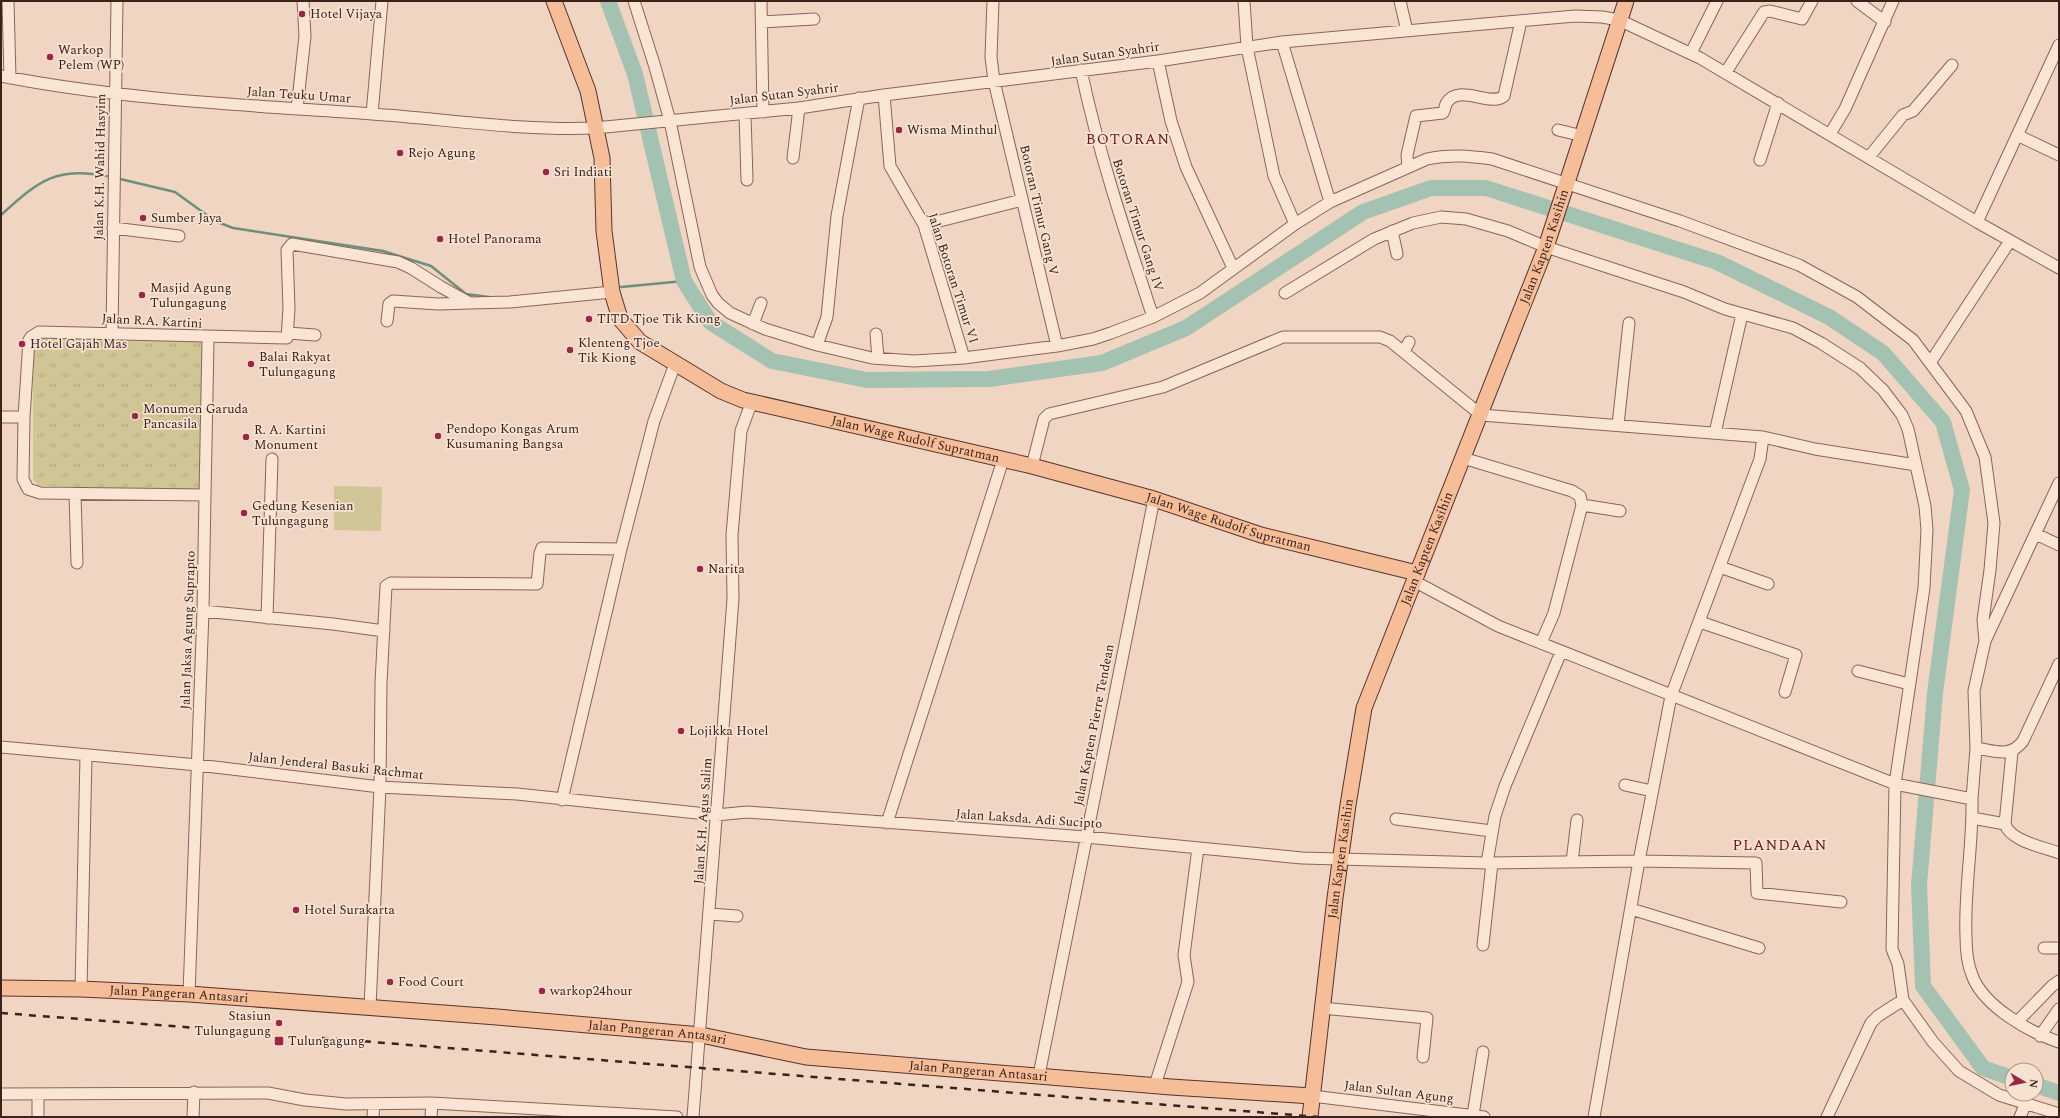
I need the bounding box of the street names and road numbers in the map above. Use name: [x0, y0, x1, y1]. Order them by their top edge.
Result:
street label: Jalan Sutan Syahrir: [1049, 36, 1161, 72]
street label: Jalan Sutan Syahrir: [728, 77, 840, 111]
street label: Jalan Teuku Umar: [246, 81, 352, 109]
street label: Jalan K.H. Wahid Hasyim: [89, 94, 111, 240]
street label: Botoran Timur Gang V: [1014, 143, 1064, 278]
street label: Botoran Timur Gang IV: [1107, 156, 1169, 294]
street label: Jalan Kapten Kasihin: [1514, 186, 1574, 307]
street label: Jalan Botoran Timur VI: [922, 210, 984, 346]
street label: Jalan R.A. Kartini: [101, 308, 203, 334]
street label: Jalan Wage Rudolf Supratman: [829, 410, 1002, 468]
street label: Jalan Wage Rudolf Supratman: [1144, 487, 1314, 557]
street label: Jalan Kapten Kasihin: [1395, 488, 1459, 609]
street label: Jalan Jaksa Agung Suprapto: [175, 550, 201, 710]
street label: Jalan Kapten Pierre Tendean: [1068, 642, 1120, 808]
street label: Jalan Jenderal Basuki Rachmat: [247, 747, 425, 785]
street label: Jalan K.H. Agus Salim: [689, 757, 717, 885]
street label: Jalan Kapten Kasihin: [1323, 797, 1359, 920]
street label: Jalan Laksda. Adi Sucipto: [955, 804, 1103, 834]
street label: Jalan Pangeran Antasari: [109, 980, 249, 1008]
street label: Jalan Pangeran Antasari: [587, 1015, 728, 1050]
street label: Jalan Pangeran Antasari: [908, 1055, 1049, 1087]
street label: Jalan Sultan Agung: [1343, 1075, 1455, 1109]

